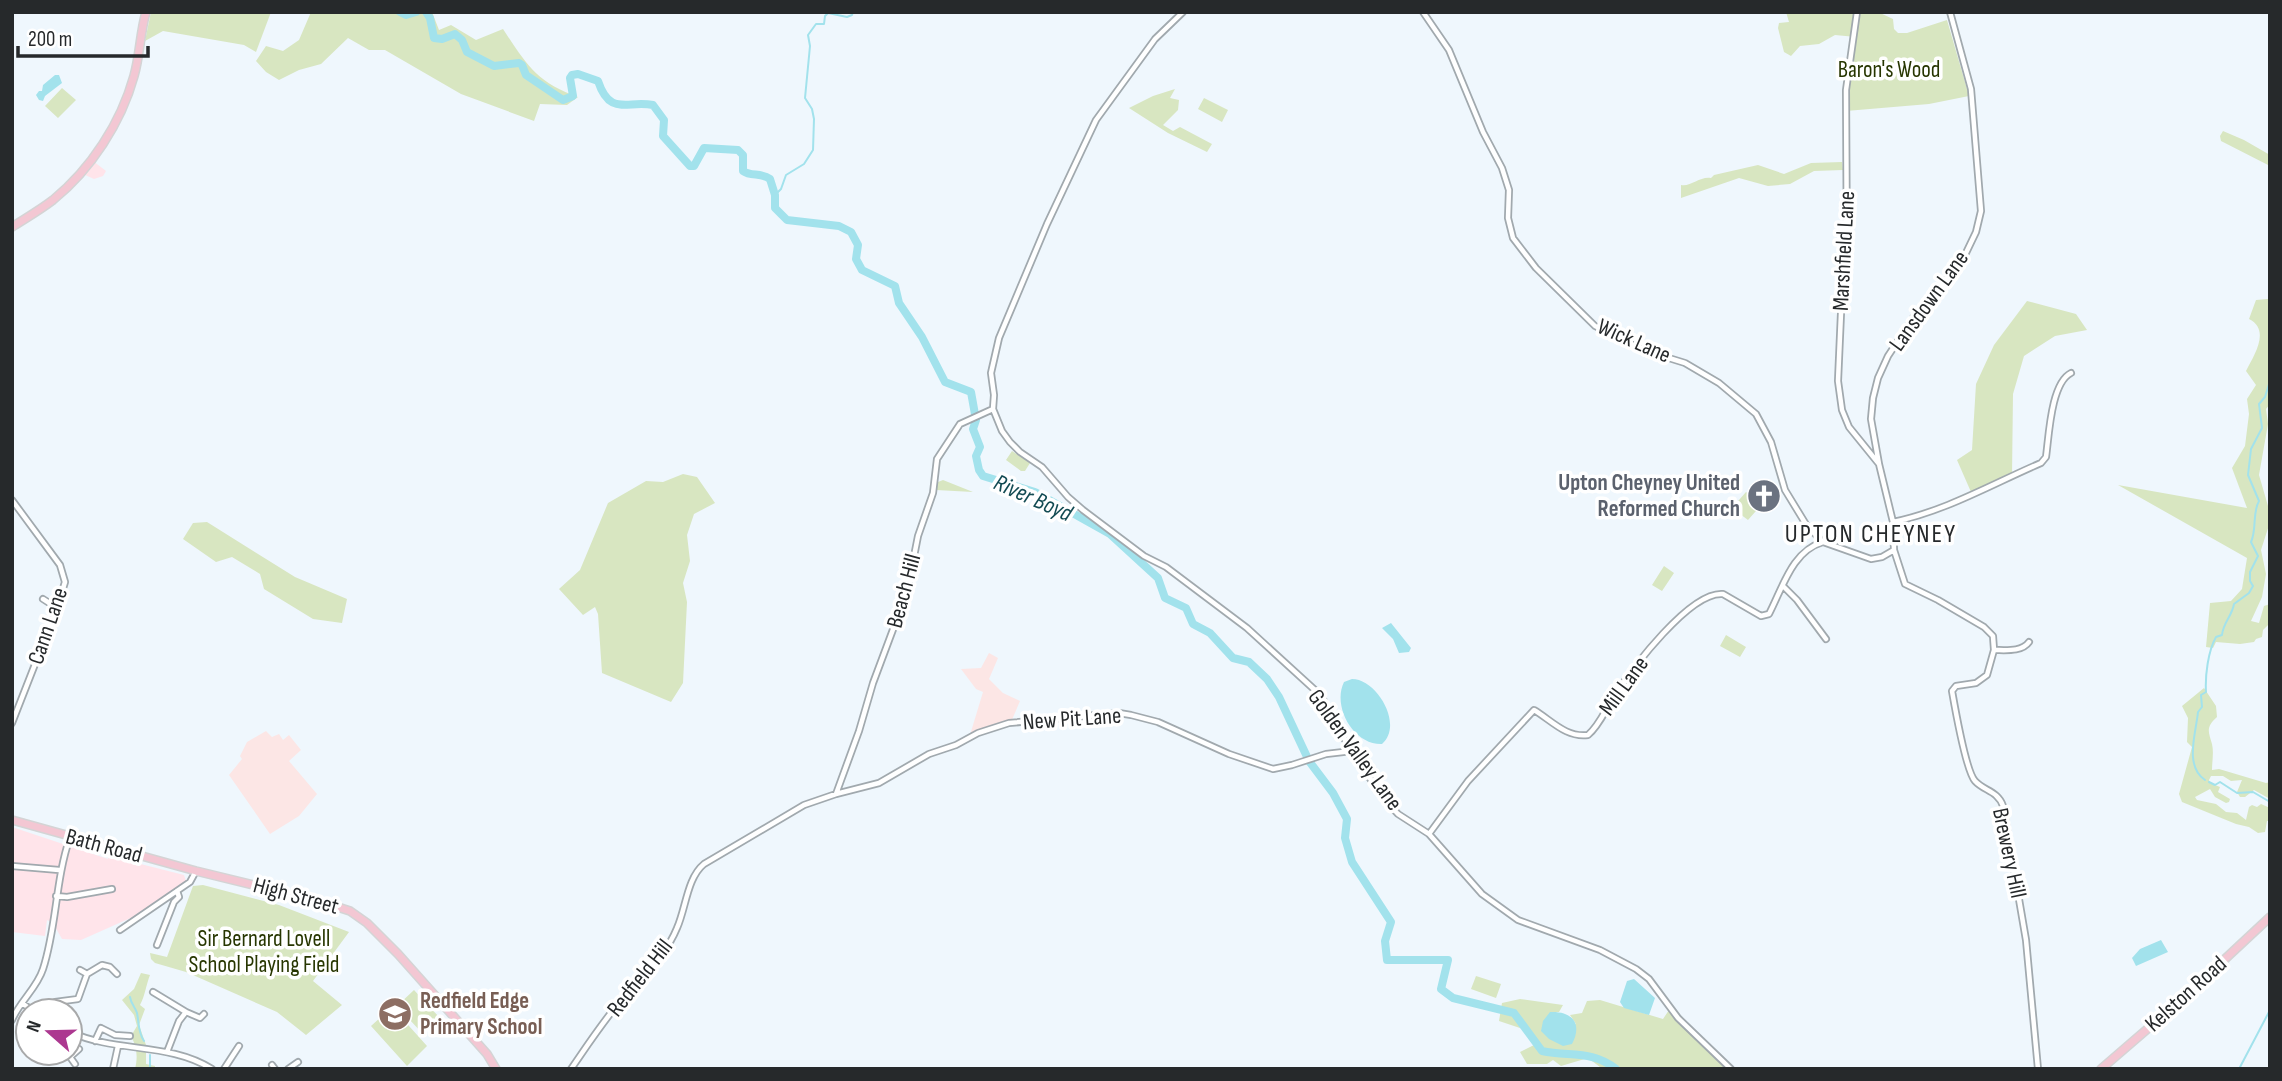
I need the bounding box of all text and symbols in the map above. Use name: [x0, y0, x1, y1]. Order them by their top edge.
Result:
scale bar: [18, 14, 147, 58]
text: 200 m: [28, 27, 72, 52]
park label: Baron's Wood: [1838, 56, 1940, 84]
street label: Marshfield Lane: [1827, 190, 1861, 312]
street label: Lansdown Lane: [1883, 245, 1975, 357]
street label: Wick Lane: [1593, 312, 1675, 370]
water label: River Boyd: [989, 468, 1078, 529]
place label: Upton Cheyney United Reformed Church: [1558, 469, 1740, 523]
church icon: Upton Cheyney United Reformed Church: [1745, 477, 1783, 515]
district label: UPTON CHEYNEY: [1785, 519, 1957, 550]
street label: Beach Hill: [881, 551, 927, 631]
street label: Cann Lane: [22, 584, 74, 668]
street label: Mill Lane: [1593, 651, 1655, 721]
street label: Golden Valley Lane: [1302, 684, 1408, 816]
street label: New Pit Lane: [1022, 702, 1122, 736]
street label: Brewery Hill: [1986, 805, 2032, 901]
street label: Bath Road: [63, 822, 145, 870]
street label: High Street: [250, 871, 342, 921]
park label: Sir Bernard Lovell School Playing Field: [189, 925, 339, 979]
street label: Redfield Hill: [601, 934, 679, 1022]
street label: Kelston Road: [2139, 950, 2233, 1038]
place label: Redfield Edge Primary School: [420, 987, 542, 1041]
school or university icon: Redfield Edge Primary School: [376, 995, 414, 1033]
north arrow: [14, 997, 84, 1067]
text: N: [22, 1018, 47, 1035]

